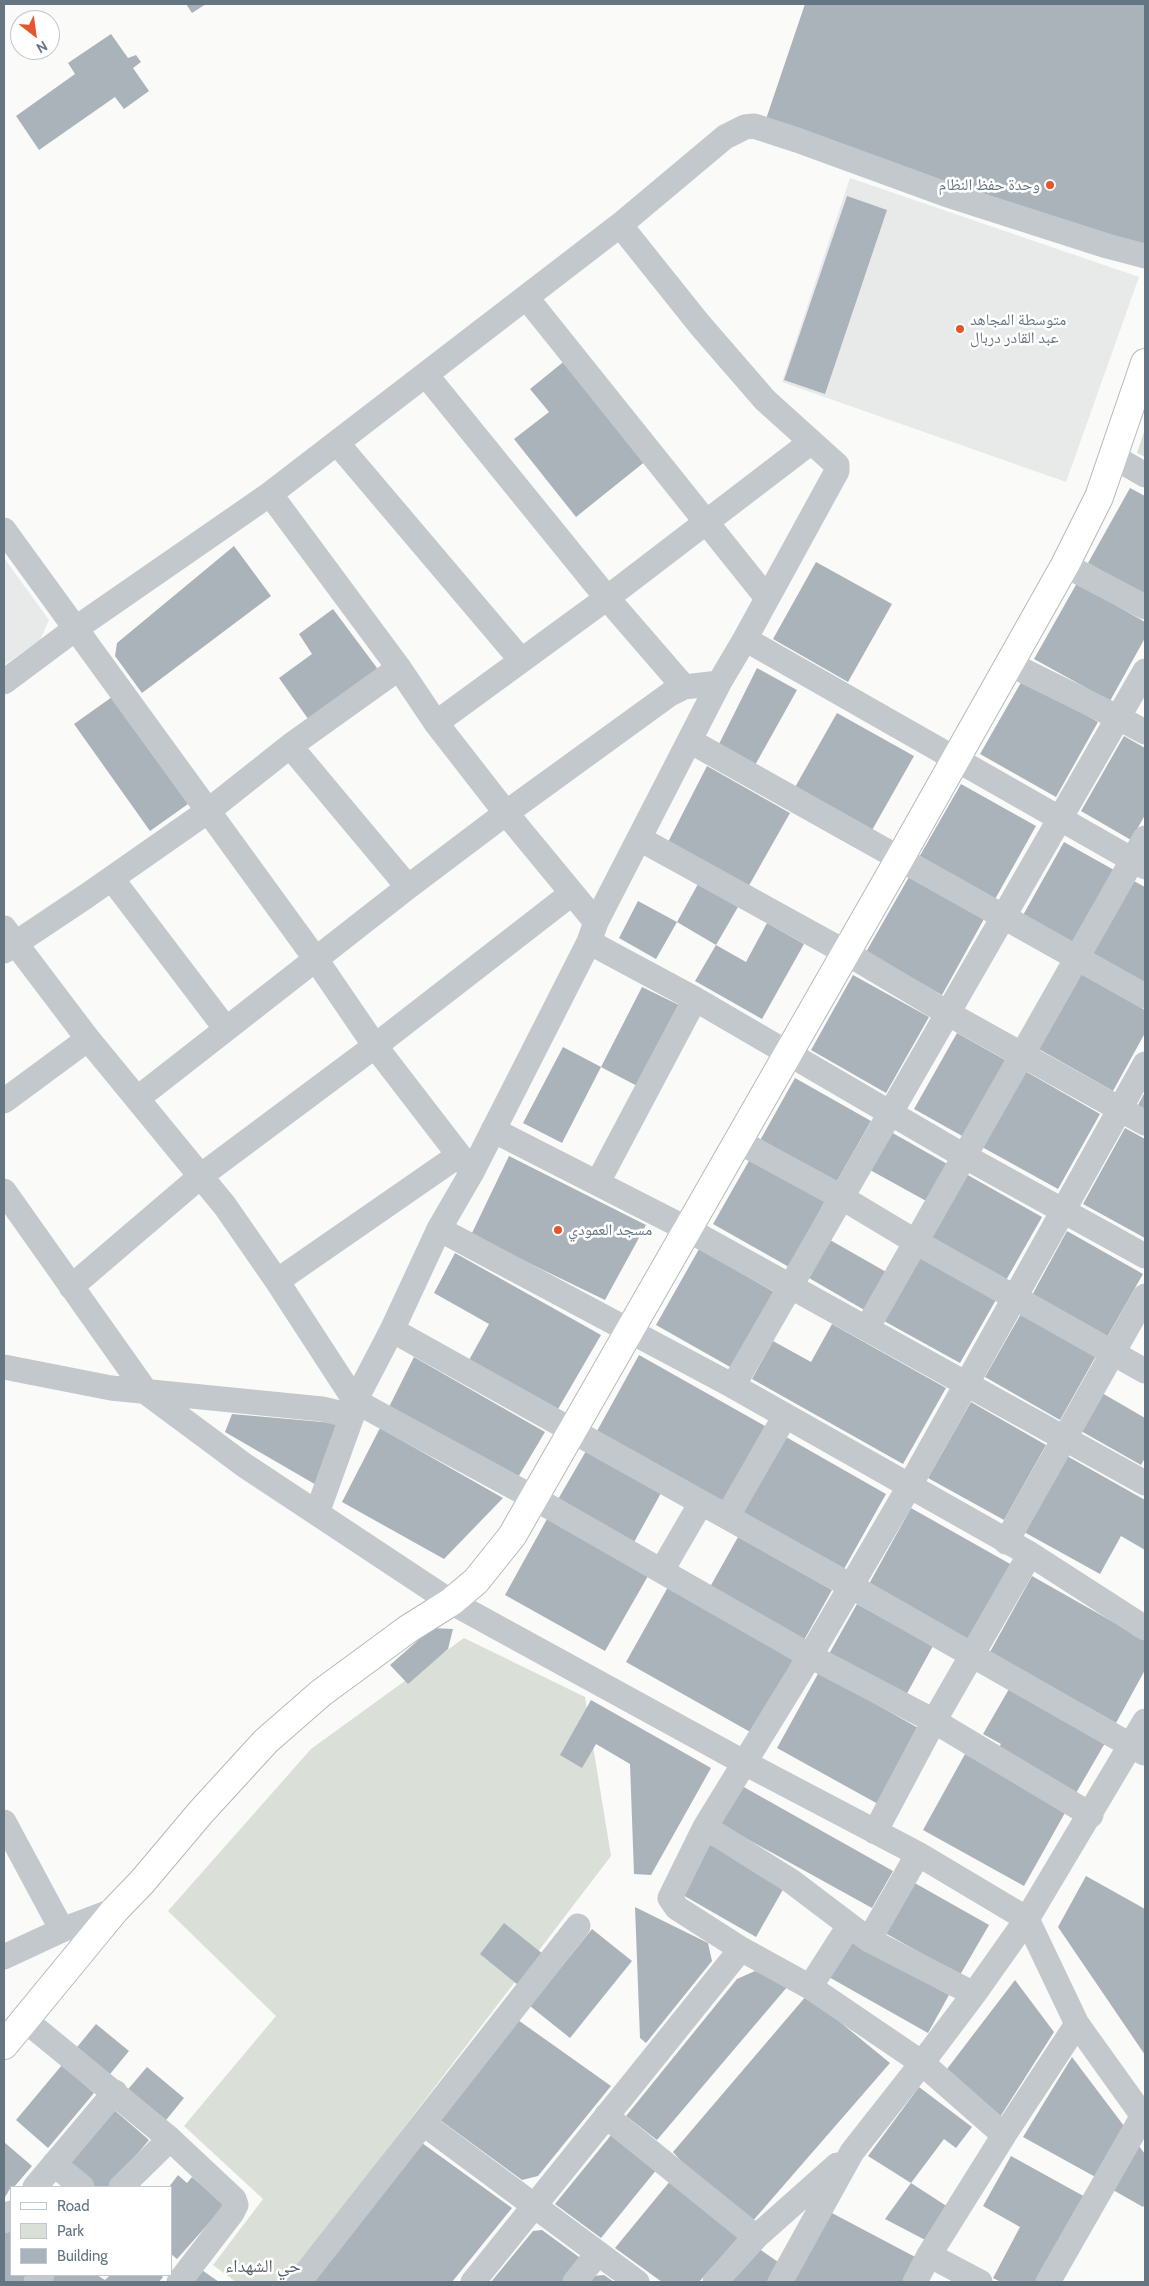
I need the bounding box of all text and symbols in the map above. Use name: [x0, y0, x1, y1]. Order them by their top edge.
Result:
north arrow: [10, 10, 60, 60]
text: N: [33, 37, 51, 57]
place label: وحدة حفظ النظام: [938, 175, 1040, 195]
marker: وحدة حفظ النظام: [1044, 179, 1056, 191]
place label: متوسطة المجاهد عبد القادر دربال: [970, 310, 1066, 348]
marker: متوسطة المجاهد عبد القادر دربال: [954, 323, 966, 335]
place label: مسجد العمودي: [568, 1220, 652, 1240]
marker: مسجد العمودي: [552, 1224, 564, 1236]
legend: [10, 2186, 172, 2276]
text: Road: [57, 2197, 90, 2215]
text: Park: [57, 2222, 84, 2240]
text: Building: [57, 2247, 108, 2265]
district label: حي الشهداء: [225, 2256, 301, 2278]

